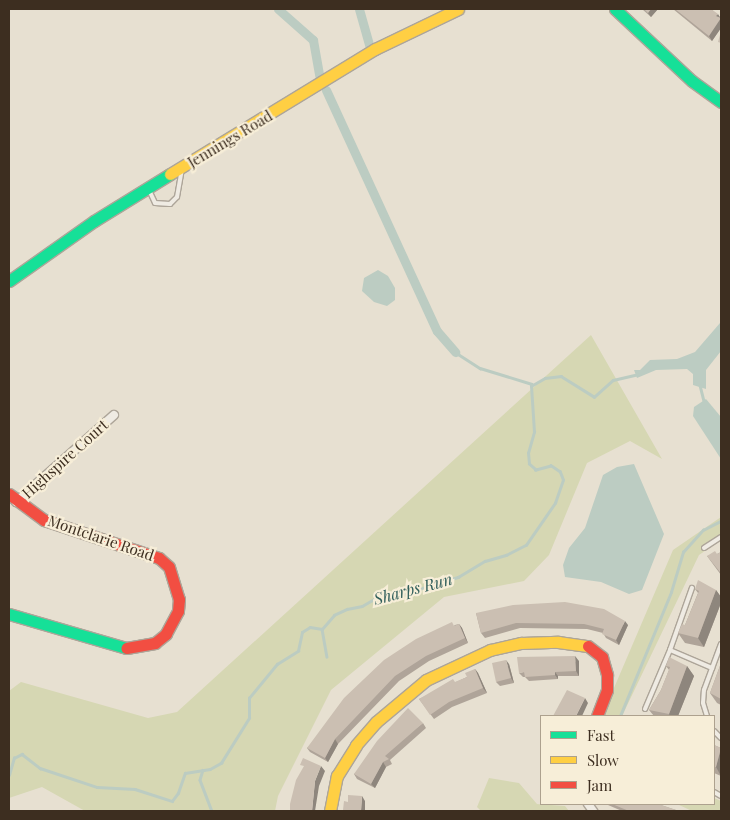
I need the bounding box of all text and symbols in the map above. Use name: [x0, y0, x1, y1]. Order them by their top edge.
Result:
street label: Jennings Road: [184, 107, 276, 171]
street label: Highspire Court: [18, 416, 112, 502]
street label: Montclarie Road: [46, 511, 156, 565]
water label: Sharps Run: [372, 569, 454, 609]
legend: [540, 715, 715, 805]
text: Fast: [587, 725, 615, 745]
text: Slow: [587, 750, 619, 770]
text: Jam: [587, 775, 612, 795]

